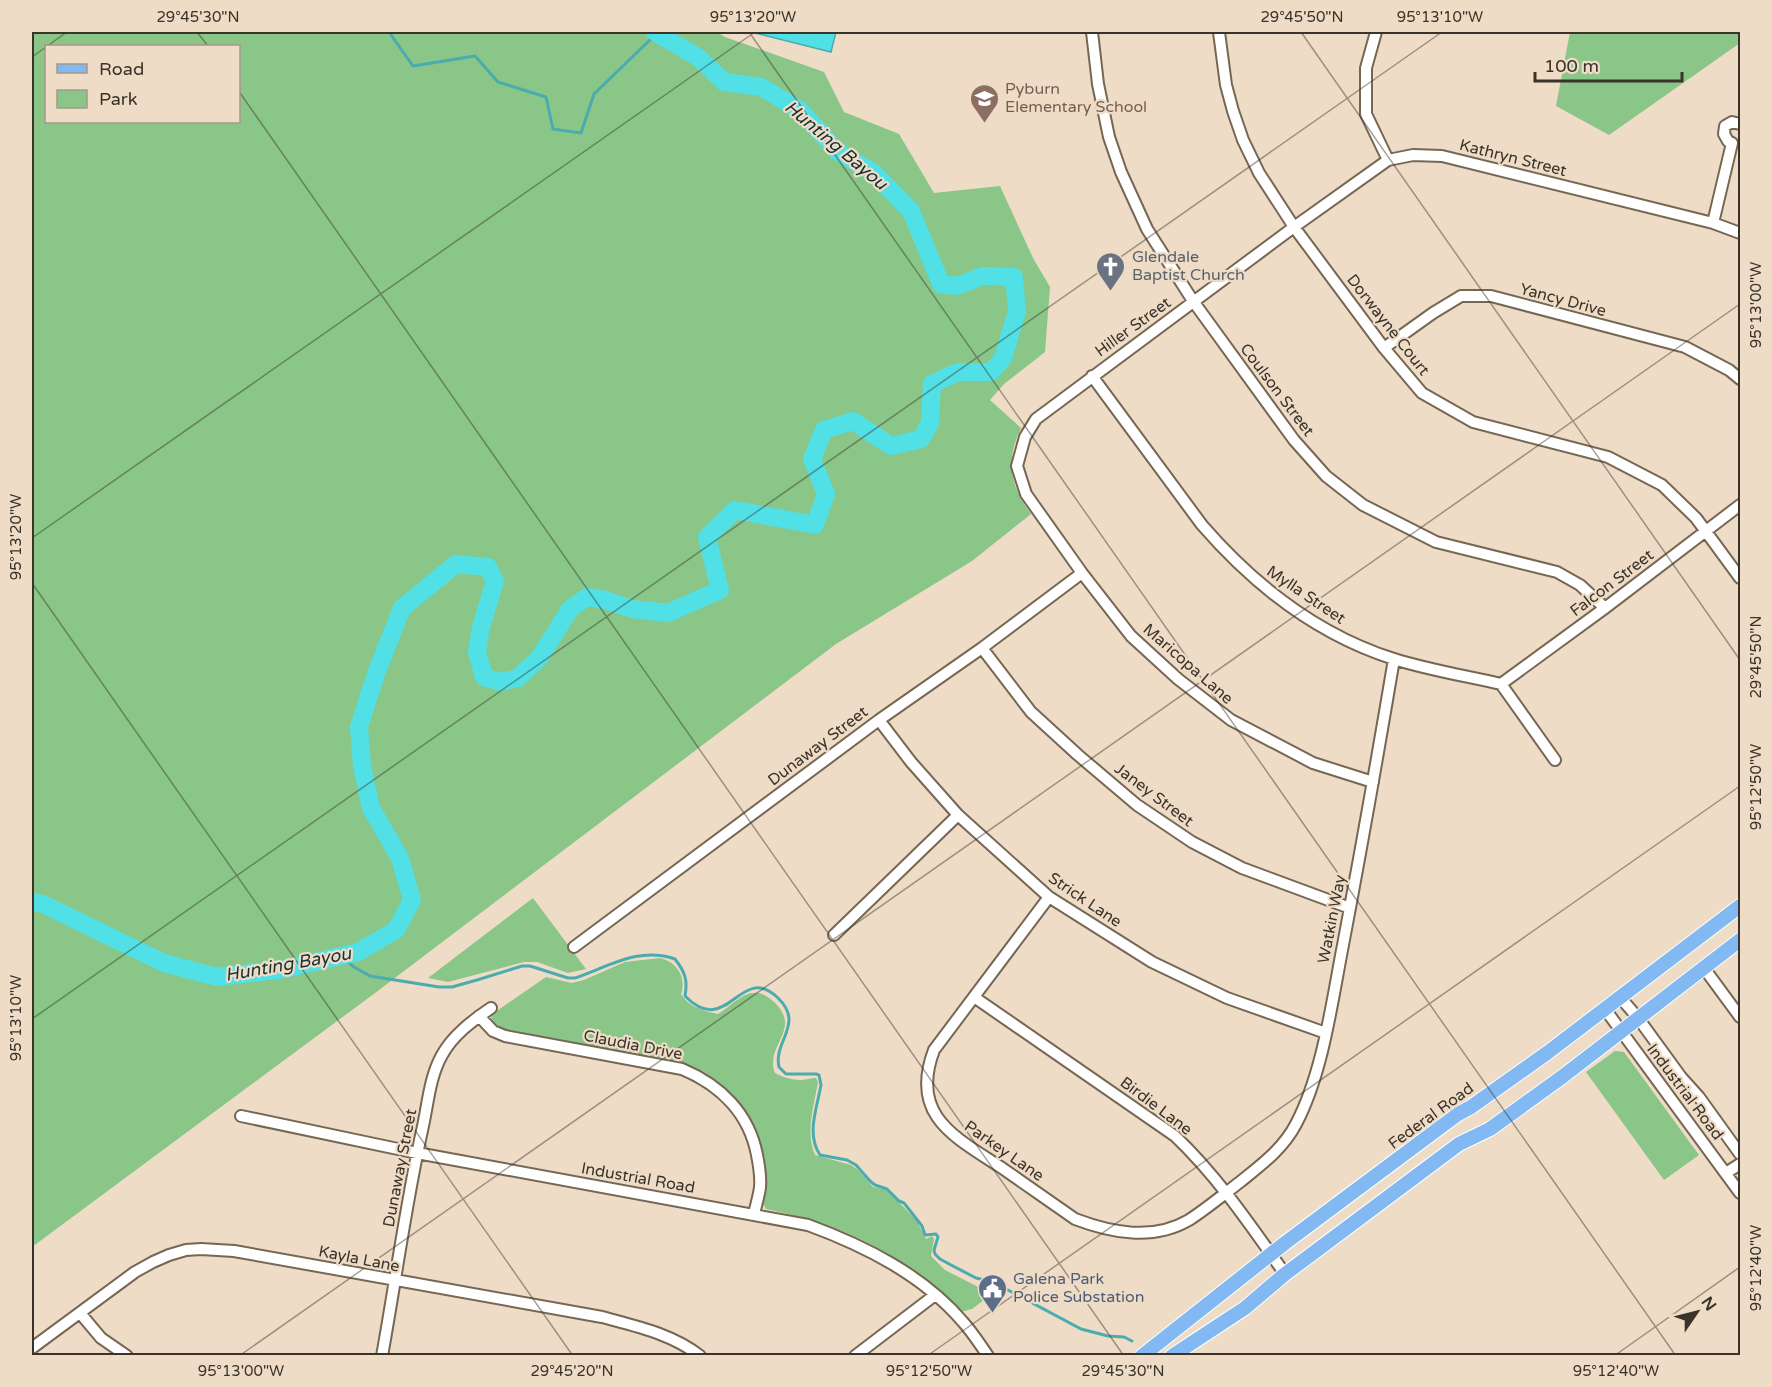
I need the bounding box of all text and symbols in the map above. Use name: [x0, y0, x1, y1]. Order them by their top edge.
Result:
text: 29°45'30"N: [156, 8, 240, 26]
text: 95°13'20"W: [710, 8, 796, 26]
text: 29°45'50"N: [1260, 8, 1344, 26]
text: 95°13'10"W: [1397, 8, 1483, 26]
legend: [45, 45, 240, 123]
scale bar: [1535, 45, 1682, 83]
text: 100 m: [1544, 55, 1599, 77]
text: Road: [99, 58, 144, 80]
place label: Pyburn Elementary School: [1005, 79, 1147, 117]
school or university icon: Pyburn Elementary School: [968, 82, 1000, 124]
text: Park: [99, 88, 138, 110]
water label: Hunting Bayou: [780, 96, 893, 195]
street label: Kathryn Street: [1457, 135, 1569, 181]
place label: Glendale Baptist Church: [1132, 247, 1245, 285]
church icon: Glendale Baptist Church: [1095, 250, 1127, 292]
text: 95°13'00"W: [1747, 262, 1765, 348]
street label: Dorwayne Court: [1342, 270, 1434, 380]
street label: Yancy Drive: [1518, 279, 1608, 321]
street label: Hiller Street: [1091, 293, 1175, 361]
street label: Coulson Street: [1236, 340, 1318, 440]
text: 95°13'20"W: [7, 494, 25, 580]
street label: Falcon Street: [1566, 545, 1658, 621]
street label: Mylla Street: [1263, 561, 1349, 629]
text: 29°45'50"N: [1747, 615, 1765, 699]
street label: Maricopa Lane: [1139, 619, 1237, 709]
street label: Dunaway Street: [764, 702, 872, 790]
text: 95°12'50"W: [1747, 744, 1765, 830]
street label: Janey Street: [1111, 759, 1197, 831]
street label: Strick Lane: [1045, 868, 1125, 932]
street label: Watkin Way: [1314, 873, 1350, 965]
water label: Hunting Bayou: [223, 942, 354, 986]
text: 95°13'10"W: [7, 975, 25, 1061]
street label: Claudia Drive: [582, 1026, 684, 1064]
street label: Industrial Road: [1642, 1040, 1728, 1144]
street label: Birdie Lane: [1116, 1072, 1196, 1140]
street label: Federal Road: [1384, 1078, 1478, 1154]
street label: Dunaway Street: [379, 1107, 421, 1229]
street label: Parkey Lane: [960, 1116, 1048, 1186]
street label: Industrial Road: [580, 1158, 696, 1198]
text: 95°12'40"W: [1747, 1225, 1765, 1311]
street label: Kayla Lane: [317, 1241, 401, 1277]
place label: Galena Park Police Substation: [1013, 1269, 1145, 1307]
public building icon: Galena Park Police Substation: [976, 1272, 1008, 1314]
north arrow: [1667, 1282, 1727, 1342]
text: N: [1697, 1293, 1720, 1315]
text: 95°13'00"W: [198, 1362, 284, 1380]
text: 29°45'20"N: [530, 1362, 614, 1380]
text: 95°12'50"W: [886, 1362, 972, 1380]
text: 29°45'30"N: [1081, 1362, 1165, 1380]
text: 95°12'40"W: [1573, 1362, 1659, 1380]

